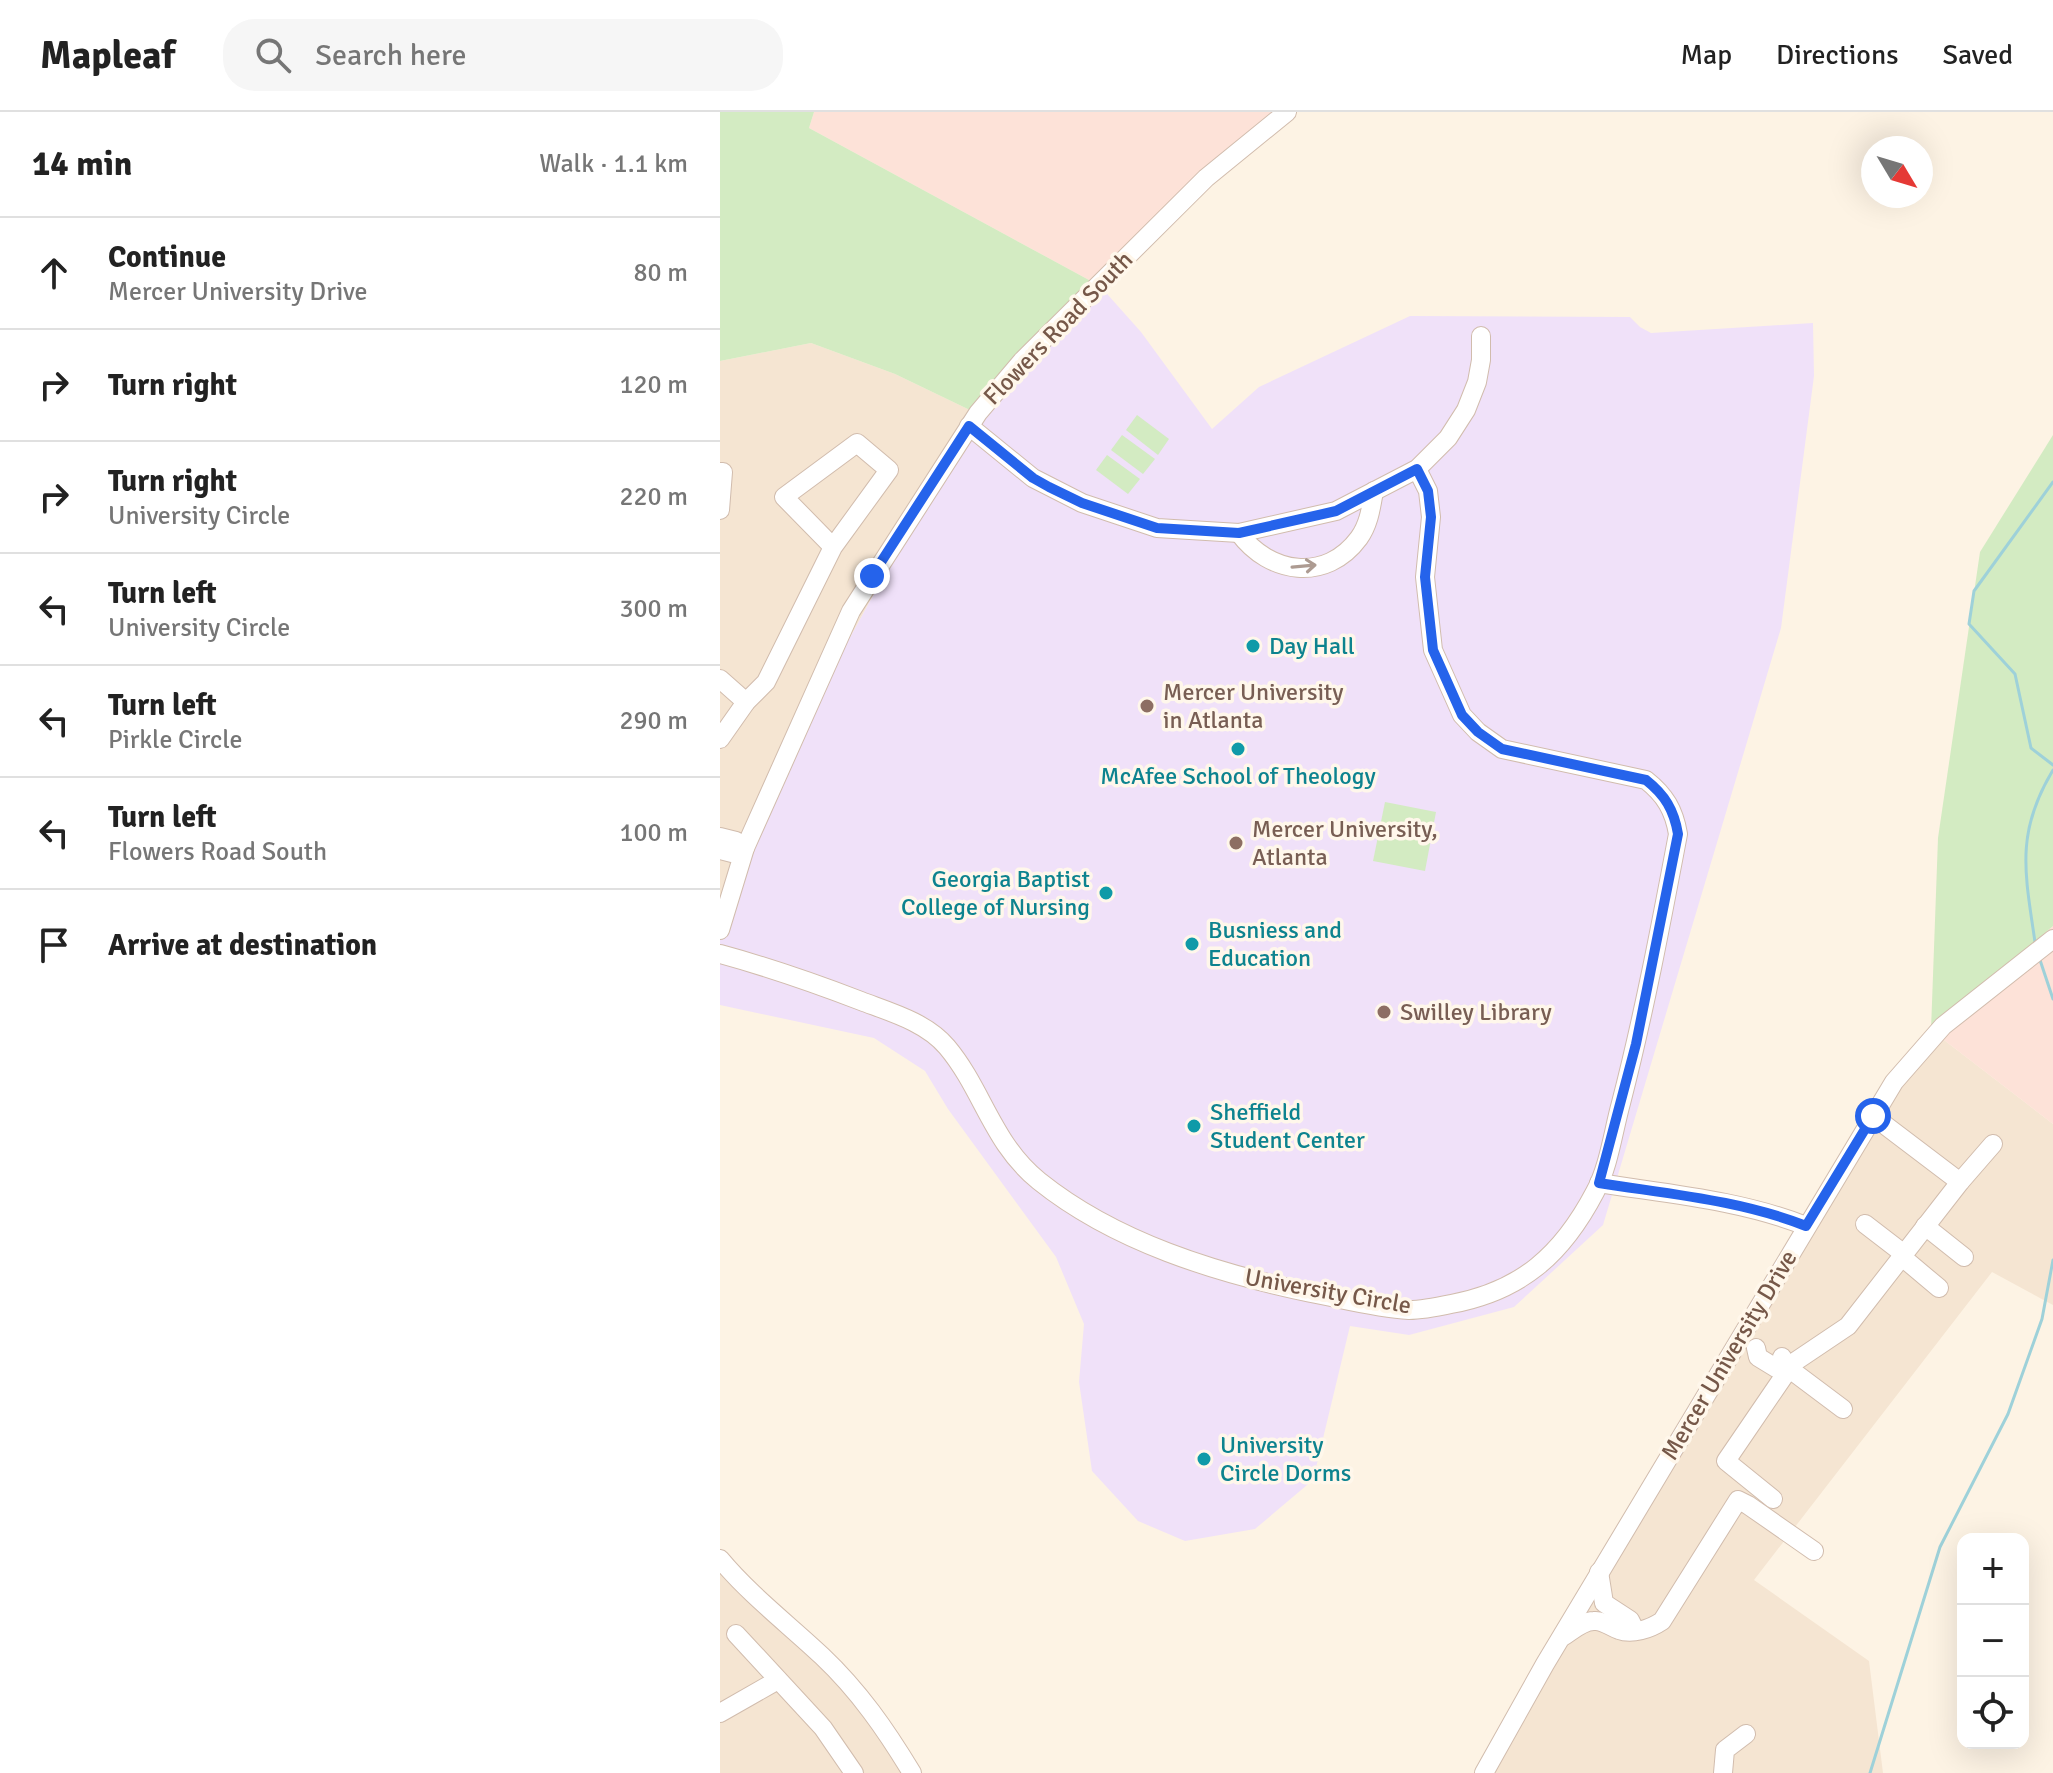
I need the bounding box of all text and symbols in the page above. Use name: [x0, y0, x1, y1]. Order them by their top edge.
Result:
search box: [223, 19, 783, 91]
text: Mapleaf: [40, 32, 175, 79]
icon: search: [251, 33, 295, 77]
text: Search here: [315, 37, 467, 74]
text: Map: [1680, 38, 1732, 72]
text: Directions: [1776, 38, 1898, 72]
text: Saved: [1942, 38, 2013, 72]
north arrow: [1861, 136, 1933, 208]
text: 14 min: [32, 143, 132, 185]
text: Walk · 1.1 km: [539, 148, 688, 180]
text: Continue: [108, 239, 226, 276]
street label: Flowers Road South: [977, 245, 1139, 411]
icon: ahead: [32, 251, 76, 295]
text: 80 m: [633, 257, 688, 289]
text: Mercer University Drive: [108, 276, 368, 308]
icon: right: [32, 363, 76, 407]
text: Turn right: [108, 367, 237, 404]
text: 120 m: [619, 369, 688, 401]
text: Turn right: [108, 463, 237, 500]
icon: right: [32, 475, 76, 519]
text: 220 m: [619, 481, 688, 513]
text: University Circle: [108, 500, 290, 532]
route end: [854, 558, 890, 594]
one-way arrow: [1290, 559, 1317, 574]
text: Turn left: [108, 575, 217, 612]
icon: left: [32, 587, 76, 631]
text: 300 m: [619, 593, 688, 625]
text: University Circle: [108, 612, 290, 644]
place label: Day Hall: [1269, 631, 1355, 661]
marker: Day Hall: [1244, 637, 1262, 655]
place label: Mercer University in Atlanta: [1163, 677, 1344, 735]
text: Turn left: [108, 687, 217, 724]
marker: Mercer University in Atlanta: [1138, 697, 1156, 715]
icon: left: [32, 699, 76, 743]
text: 290 m: [619, 705, 688, 737]
text: Pirkle Circle: [108, 724, 243, 756]
marker: McAfee School of Theology: [1229, 740, 1247, 758]
place label: McAfee School of Theology: [1100, 761, 1376, 791]
text: Turn left: [108, 799, 217, 836]
icon: left: [32, 811, 76, 855]
place label: Mercer University, Atlanta: [1252, 814, 1438, 872]
text: 100 m: [619, 817, 688, 849]
marker: Mercer University, Atlanta: [1227, 834, 1245, 852]
text: Flowers Road South: [108, 836, 327, 868]
place label: Georgia Baptist College of Nursing: [901, 864, 1090, 922]
marker: Georgia Baptist College of Nursing: [1097, 884, 1115, 902]
place label: Busniess and Education: [1208, 915, 1342, 973]
icon: arrive: [32, 923, 76, 967]
text: Arrive at destination: [108, 927, 377, 964]
marker: Busniess and Education: [1183, 935, 1201, 953]
place label: Swilley Library: [1400, 997, 1552, 1027]
marker: Swilley Library: [1375, 1003, 1393, 1021]
place label: Sheffield Student Center: [1210, 1097, 1365, 1155]
route start: [1855, 1098, 1891, 1134]
marker: Sheffield Student Center: [1185, 1117, 1203, 1135]
street label: Mercer University Drive: [1654, 1245, 1804, 1465]
street label: University Circle: [1243, 1262, 1413, 1320]
place label: University Circle Dorms: [1220, 1430, 1351, 1488]
marker: University Circle Dorms: [1195, 1450, 1213, 1468]
map controls: [1957, 1533, 2029, 1749]
button: +: [1957, 1533, 2029, 1605]
button: −: [1957, 1605, 2029, 1677]
button: locate: [1957, 1677, 2029, 1749]

